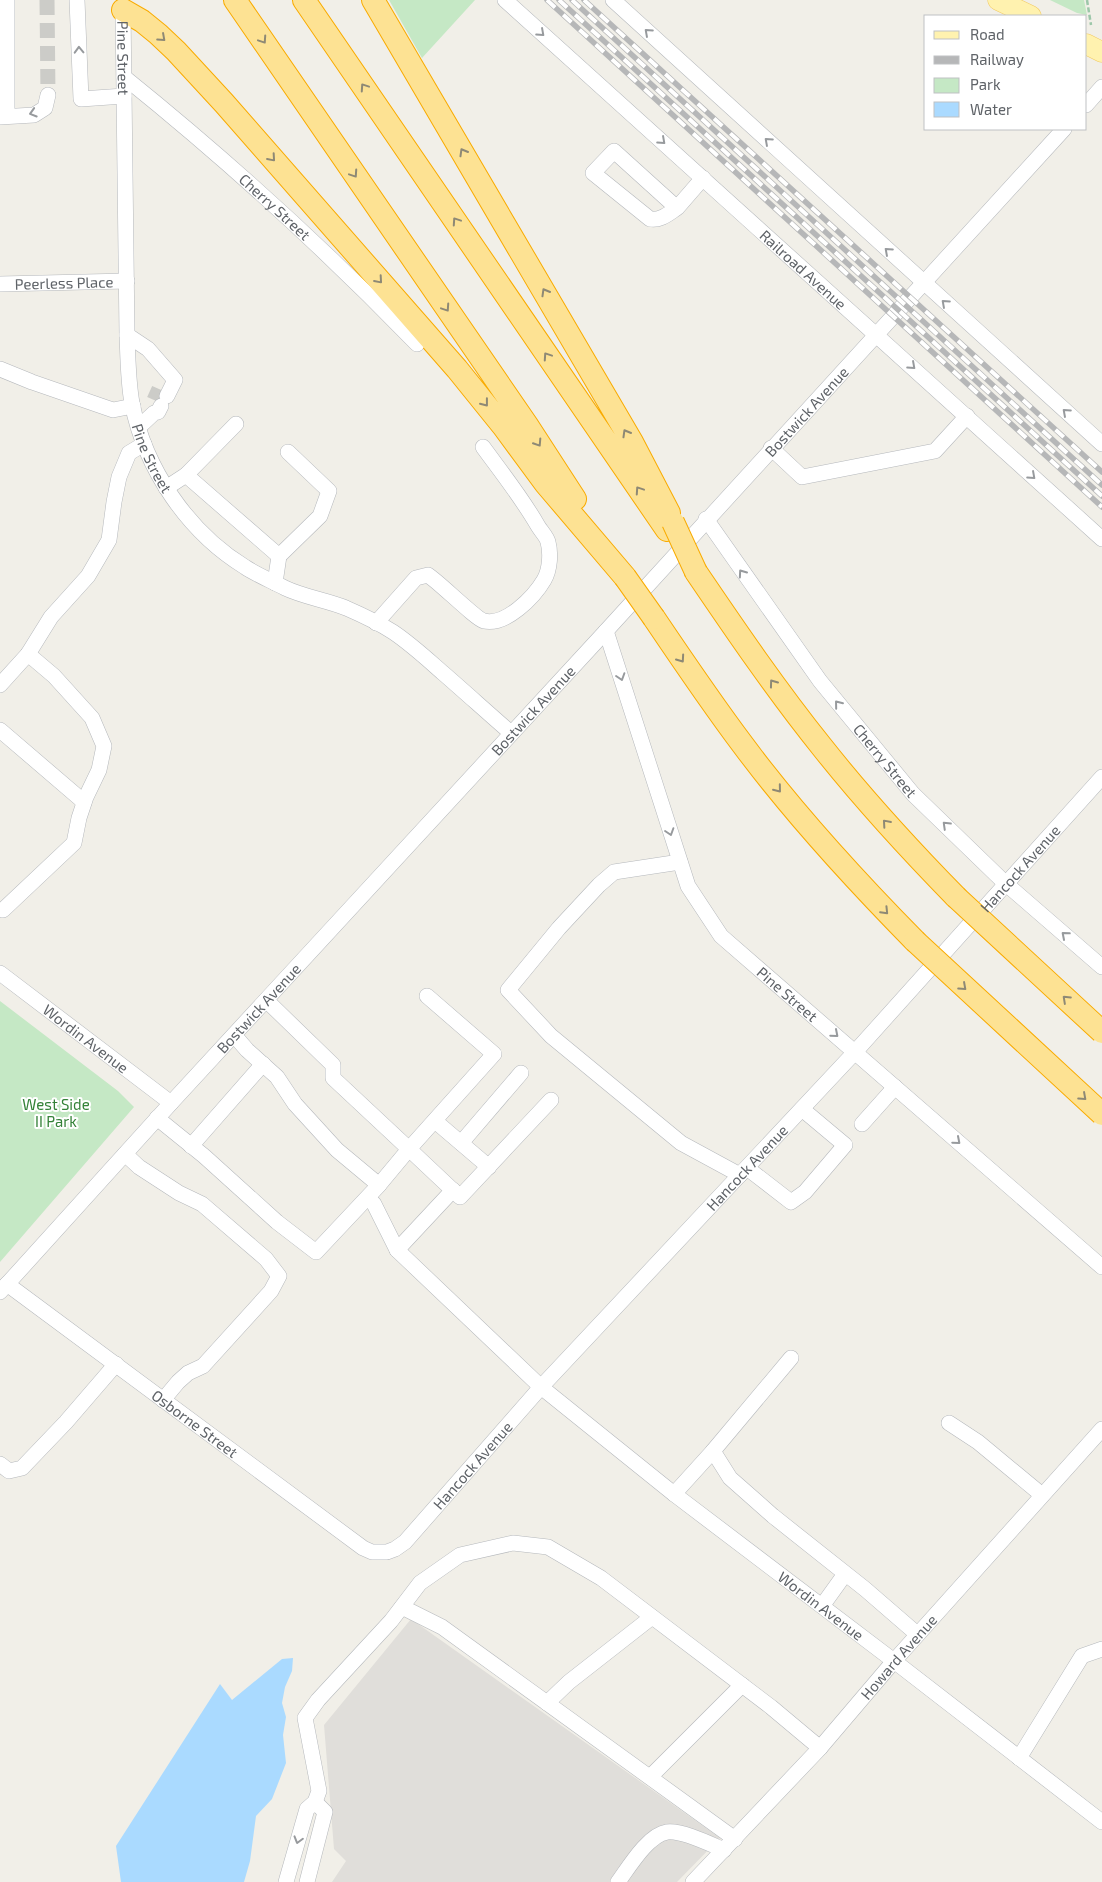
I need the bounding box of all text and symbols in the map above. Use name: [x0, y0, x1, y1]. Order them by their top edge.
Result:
legend: [924, 15, 1087, 130]
street label: Pine Street: [114, 21, 133, 96]
text: Road: [970, 25, 1005, 43]
one-way arrow: [536, 27, 545, 36]
one-way arrow: [644, 29, 653, 38]
one-way arrow: [157, 32, 166, 41]
one-way arrow: [257, 34, 266, 44]
one-way arrow: [74, 46, 84, 54]
text: Railway: [970, 50, 1024, 68]
text: Park: [970, 75, 1001, 93]
one-way arrow: [361, 84, 370, 93]
text: Water: [970, 100, 1012, 118]
one-way arrow: [29, 108, 38, 118]
one-way arrow: [657, 135, 666, 144]
one-way arrow: [764, 138, 773, 147]
one-way arrow: [459, 148, 469, 157]
one-way arrow: [266, 152, 275, 161]
one-way arrow: [348, 169, 358, 178]
street label: Cherry Street: [236, 170, 315, 244]
one-way arrow: [453, 218, 462, 227]
street label: Railroad Avenue: [756, 226, 850, 313]
one-way arrow: [884, 248, 893, 257]
street label: Peerless Place: [14, 272, 114, 293]
one-way arrow: [373, 275, 382, 284]
one-way arrow: [541, 289, 551, 298]
one-way arrow: [942, 300, 951, 309]
one-way arrow: [440, 302, 449, 312]
one-way arrow: [544, 352, 554, 361]
one-way arrow: [906, 360, 915, 369]
street label: Bostwick Avenue: [761, 363, 852, 460]
one-way arrow: [480, 398, 489, 407]
one-way arrow: [1062, 409, 1071, 418]
street label: Pine Street: [129, 421, 176, 496]
one-way arrow: [623, 429, 633, 438]
one-way arrow: [532, 437, 541, 446]
one-way arrow: [1026, 470, 1035, 479]
one-way arrow: [636, 486, 645, 495]
one-way arrow: [739, 569, 748, 579]
one-way arrow: [675, 653, 684, 662]
street label: Bostwick Avenue: [487, 662, 579, 759]
one-way arrow: [615, 672, 625, 681]
one-way arrow: [770, 679, 779, 689]
one-way arrow: [835, 701, 843, 710]
street label: Cherry Street: [850, 720, 921, 801]
one-way arrow: [772, 784, 781, 793]
one-way arrow: [883, 820, 892, 829]
street label: Hancock Avenue: [976, 821, 1064, 916]
one-way arrow: [943, 822, 952, 831]
one-way arrow: [665, 827, 675, 836]
one-way arrow: [879, 905, 888, 914]
one-way arrow: [1062, 932, 1071, 941]
street label: Bostwick Avenue: [213, 960, 304, 1057]
street label: Pine Street: [754, 963, 822, 1025]
one-way arrow: [958, 981, 967, 990]
one-way arrow: [1063, 996, 1072, 1005]
street label: Wordin Avenue: [40, 1000, 132, 1077]
one-way arrow: [829, 1029, 838, 1037]
one-way arrow: [1078, 1091, 1087, 1100]
park label: West Side II Park: [22, 1095, 90, 1130]
street label: Hancock Avenue: [702, 1121, 791, 1214]
one-way arrow: [952, 1135, 961, 1144]
street label: Osborne Street: [148, 1386, 242, 1461]
street label: Hancock Avenue: [429, 1418, 516, 1513]
street label: Wordin Avenue: [775, 1567, 867, 1644]
street label: Howard Avenue: [857, 1611, 940, 1703]
one-way arrow: [293, 1836, 303, 1844]

